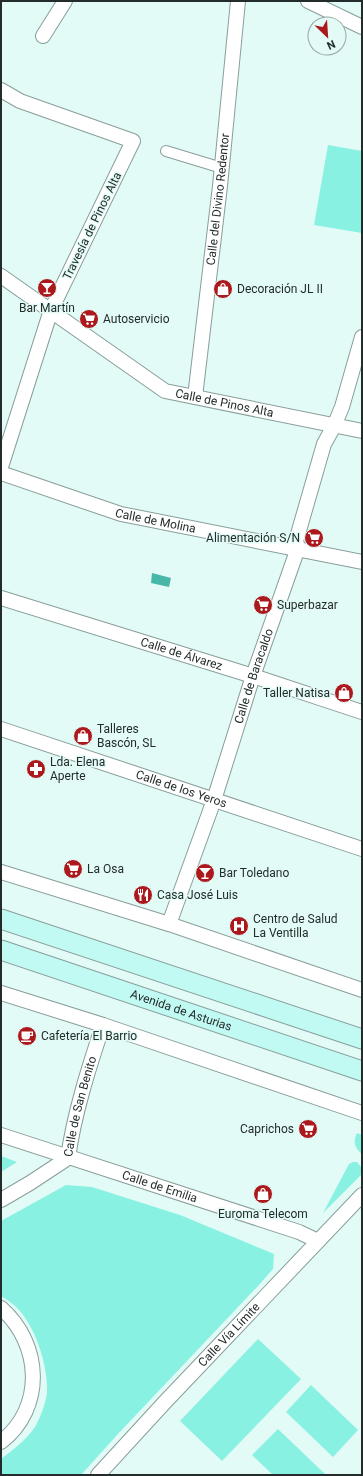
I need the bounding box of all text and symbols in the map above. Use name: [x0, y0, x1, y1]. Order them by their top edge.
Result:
north arrow: [307, 16, 347, 56]
text: N: [325, 37, 337, 52]
street label: Calle del Divino Redentor: [204, 133, 232, 266]
street label: Travesía de Pinos Alta: [60, 170, 124, 282]
bar icon: Bar Martín: [36, 277, 58, 299]
shop icon: Decoración JL II: [212, 278, 234, 300]
place label: Decoración JL II: [237, 282, 323, 296]
place label: Bar Martín: [19, 301, 75, 315]
supermarket icon: Autoservicio: [78, 308, 100, 330]
place label: Autoservicio: [103, 312, 170, 326]
street label: Calle de Pinos Alta: [174, 386, 275, 420]
street label: Calle de Molina: [113, 505, 197, 536]
supermarket icon: Alimentación S/N: [303, 527, 325, 549]
place label: Alimentación S/N: [206, 531, 300, 545]
supermarket icon: Superbazar: [252, 594, 274, 616]
place label: Superbazar: [277, 598, 338, 612]
street label: Calle de Baracaldo: [231, 627, 276, 725]
street label: Calle de Álvarez: [139, 635, 224, 673]
shop icon: Taller Natisa: [333, 682, 355, 704]
place label: Taller Natisa: [263, 686, 330, 700]
place label: Talleres Bascón, SL: [97, 722, 156, 750]
shop icon: Talleres Bascón, SL: [72, 725, 94, 747]
place label: Lda. Elena Aperte: [50, 755, 105, 783]
pharmacy icon: Lda. Elena Aperte: [25, 758, 47, 780]
street label: Calle de los Yeros: [134, 767, 229, 811]
supermarket icon: La Osa: [62, 858, 84, 880]
place label: La Osa: [87, 862, 124, 876]
bar icon: Bar Toledano: [194, 862, 216, 884]
place label: Bar Toledano: [219, 866, 289, 880]
restaurant icon: Casa José Luis: [132, 884, 154, 906]
place label: Casa José Luis: [157, 888, 238, 902]
place label: Centro de Salud La Ventilla: [253, 912, 338, 940]
hospital icon: Centro de Salud La Ventilla: [228, 915, 250, 937]
street label: Avenida de Asturias: [129, 987, 234, 1034]
cafe icon: Cafetería El Barrio: [16, 1025, 38, 1047]
place label: Cafetería El Barrio: [41, 1029, 137, 1043]
street label: Calle de San Benito: [61, 1054, 99, 1158]
supermarket icon: Caprichos: [297, 1118, 319, 1140]
place label: Caprichos: [240, 1122, 294, 1136]
street label: Calle de Emilia: [120, 1168, 199, 1205]
shop icon: Euroma Telecom: [252, 1183, 274, 1205]
place label: Euroma Telecom: [218, 1207, 308, 1221]
street label: Calle Vía Límite: [195, 1300, 263, 1370]

